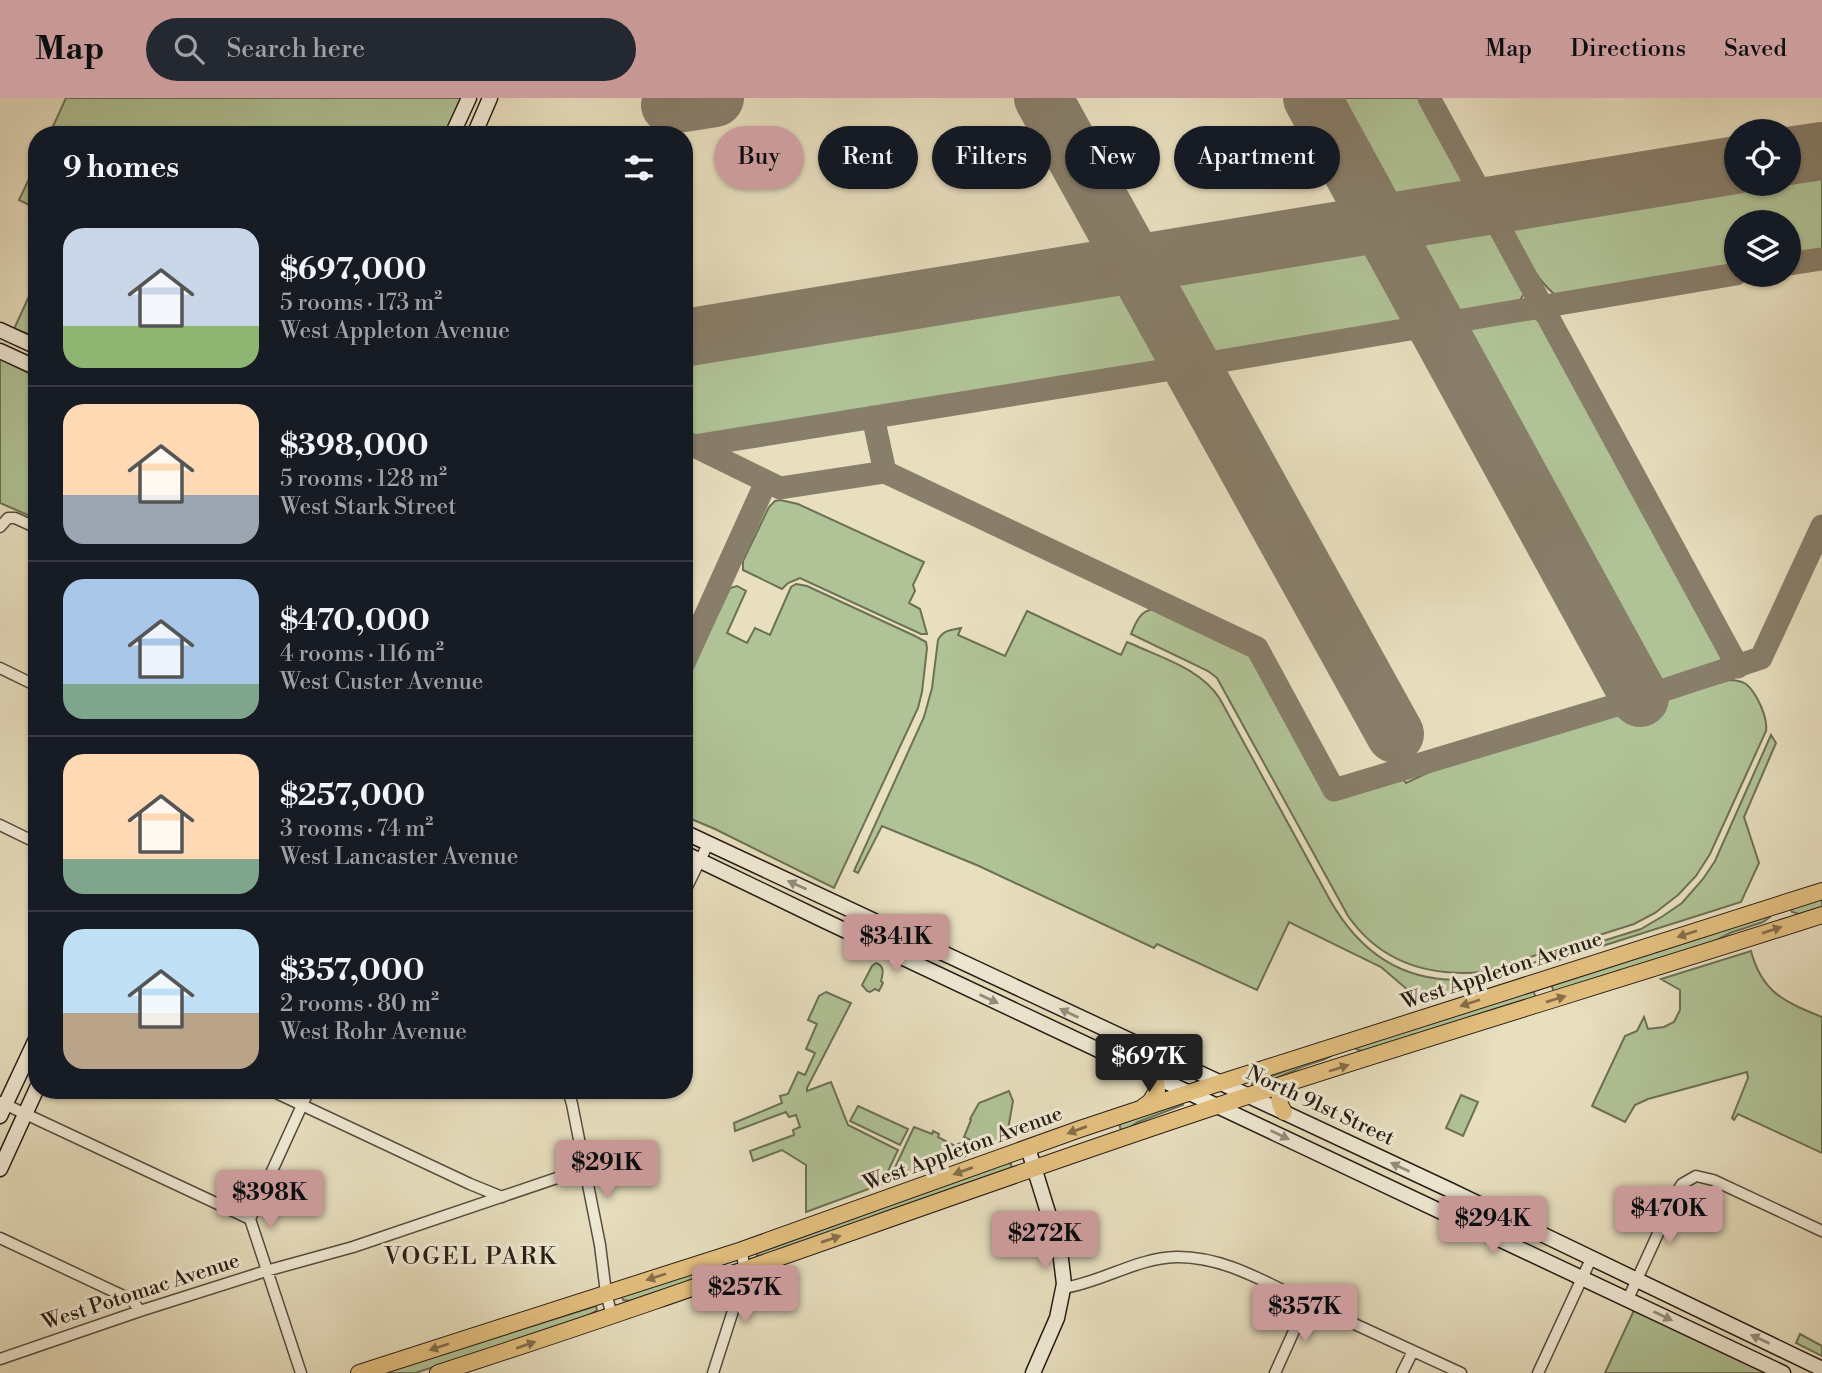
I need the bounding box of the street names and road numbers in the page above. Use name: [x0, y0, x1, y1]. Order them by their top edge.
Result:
street label: West Appleton Avenue: [1397, 926, 1606, 1016]
street label: North 91st Street: [1242, 1060, 1399, 1152]
street label: West Appleton Avenue: [859, 1101, 1066, 1197]
street label: West Potomac Avenue: [38, 1248, 243, 1337]

